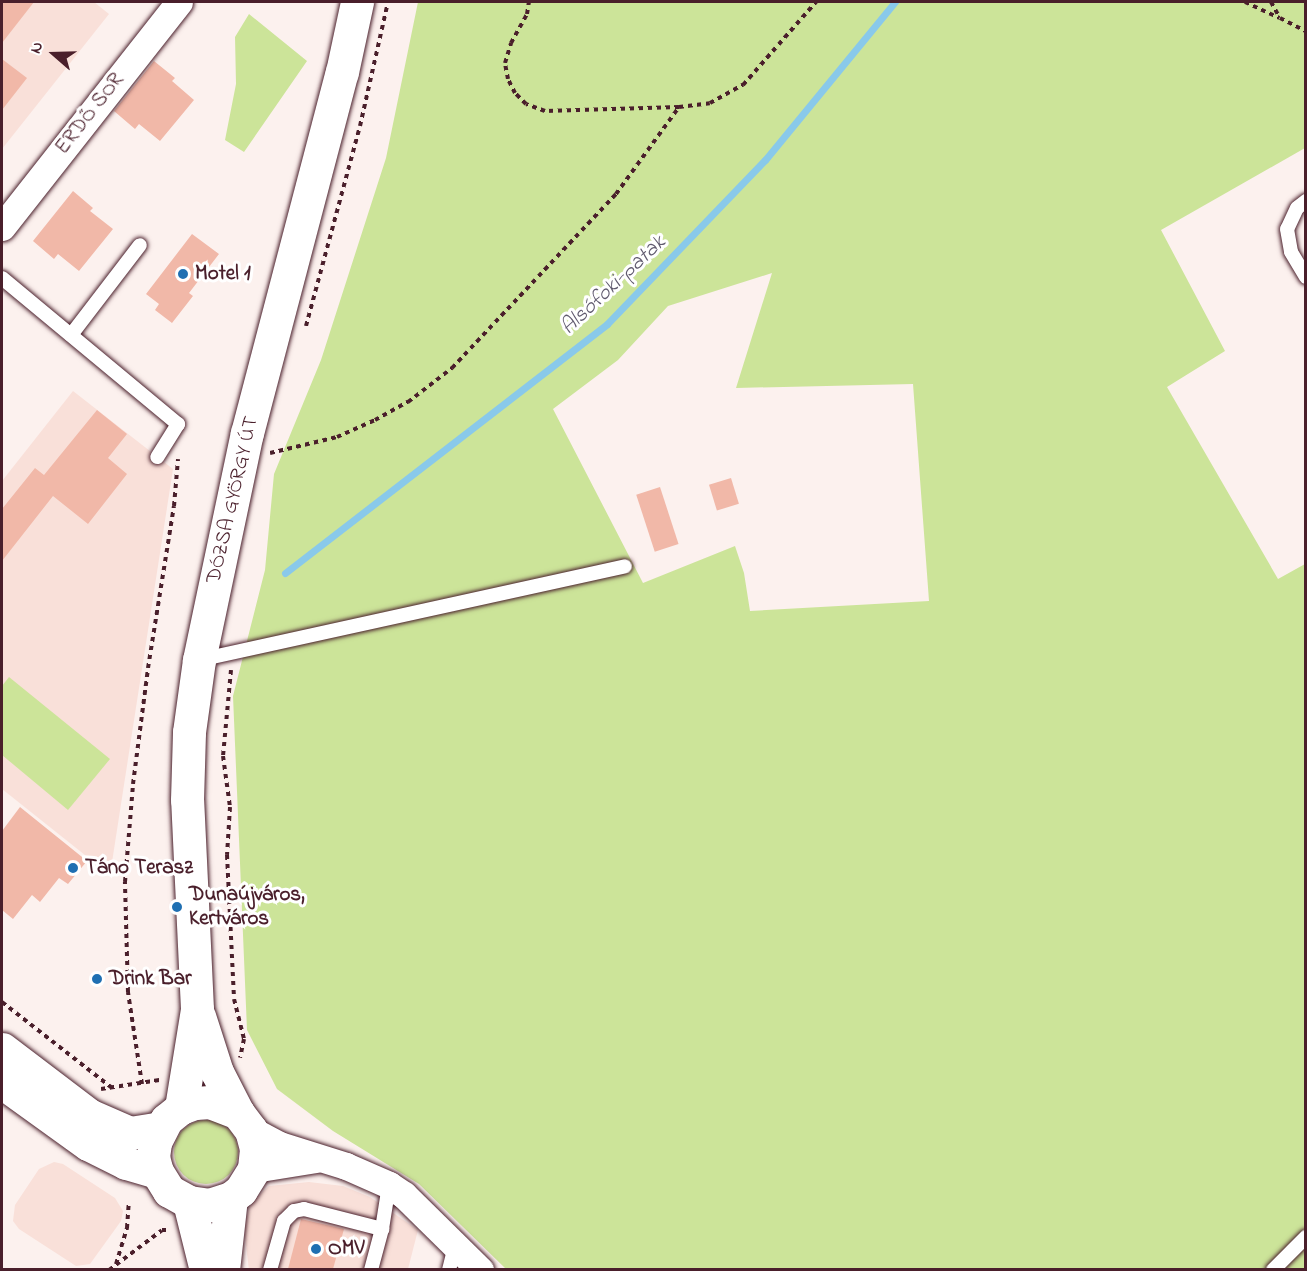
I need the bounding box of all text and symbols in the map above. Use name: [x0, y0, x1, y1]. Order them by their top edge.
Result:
north arrow: [24, 24, 84, 84]
text: N: [24, 39, 50, 57]
street label: ERDŐ SOR: [50, 68, 130, 160]
water label: Alsófoki-patak: [556, 231, 672, 341]
place label: Motel 1: [195, 261, 251, 287]
marker: Motel 1: [176, 267, 190, 281]
street label: DÓZSA GYÖRGY ÚT: [202, 414, 264, 586]
place label: Táno Terasz: [85, 855, 193, 881]
marker: Táno Terasz: [66, 861, 80, 875]
place label: Dunaújváros, Kertváros: [189, 882, 305, 932]
marker: Dunaújváros, Kertváros: [170, 900, 184, 914]
place label: Drink Bar: [109, 966, 191, 992]
marker: Drink Bar: [90, 972, 104, 986]
place label: OMV: [328, 1236, 364, 1262]
marker: OMV: [309, 1242, 323, 1256]

